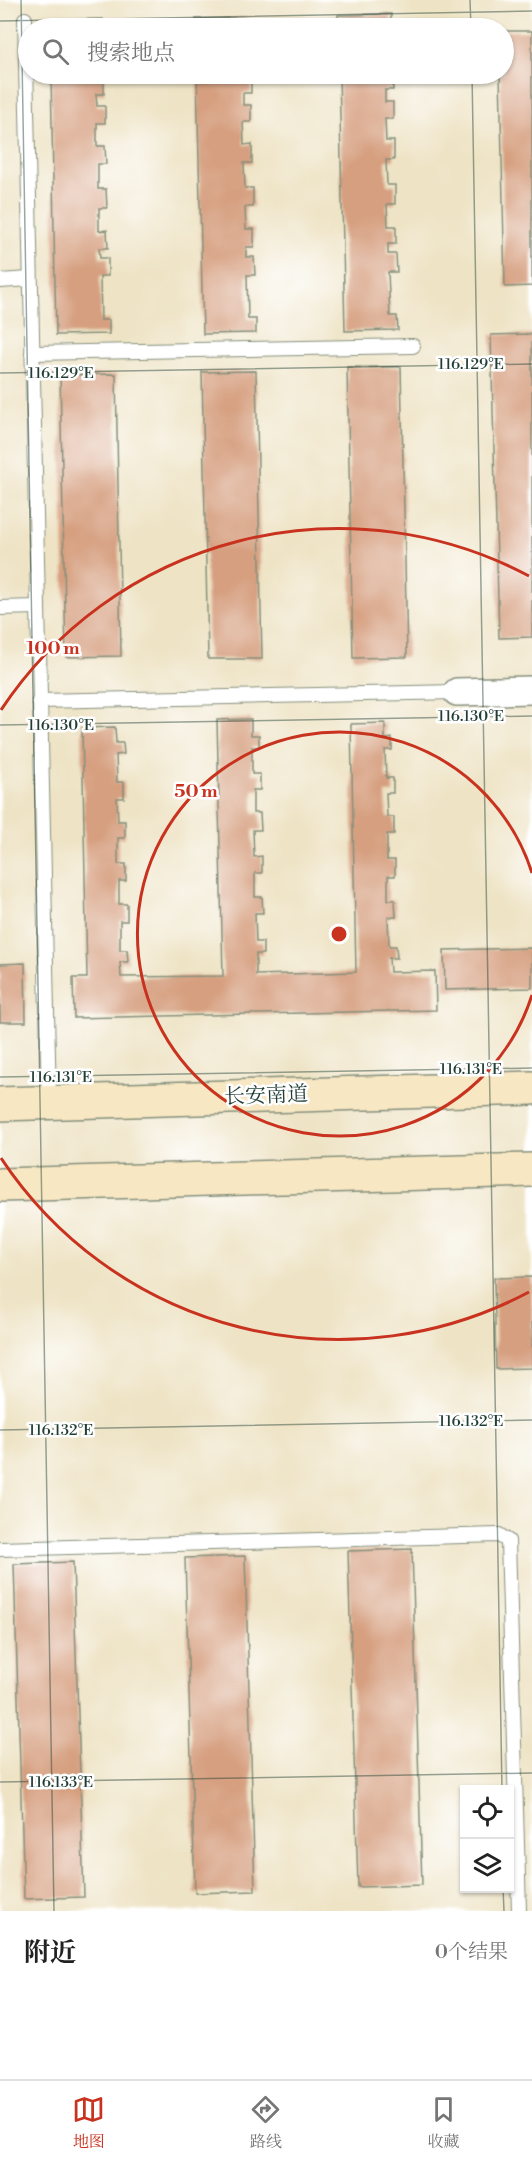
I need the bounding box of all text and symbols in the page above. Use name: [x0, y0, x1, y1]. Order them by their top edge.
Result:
search box: [18, 18, 514, 84]
icon: search: [39, 35, 72, 68]
text: 搜索地点: [87, 40, 175, 67]
text: 116.129°E: [438, 355, 504, 374]
text: 116.129°E: [28, 364, 94, 383]
text: 100 m: [26, 637, 80, 660]
text: 116.130°E: [438, 707, 504, 726]
text: 116.130°E: [28, 716, 94, 735]
text: 50 m: [174, 780, 218, 803]
centre of rings: [329, 924, 349, 944]
text: 116.131°E: [440, 1060, 502, 1079]
text: 116.131°E: [30, 1068, 92, 1087]
street label: 长安南道: [224, 1082, 308, 1110]
text: 116.132°E: [439, 1412, 503, 1431]
text: 116.132°E: [29, 1421, 93, 1440]
text: 116.133°E: [29, 1773, 93, 1792]
map controls: [460, 1785, 514, 1893]
button: locate: [460, 1785, 514, 1839]
button: layers: [460, 1839, 514, 1893]
text: 附近: [24, 1937, 76, 1969]
text: 0个结果: [435, 1940, 508, 1965]
tab: 地图: [72, 2093, 105, 2152]
tab: 路线: [249, 2093, 282, 2152]
tab: 收藏: [427, 2093, 460, 2152]

